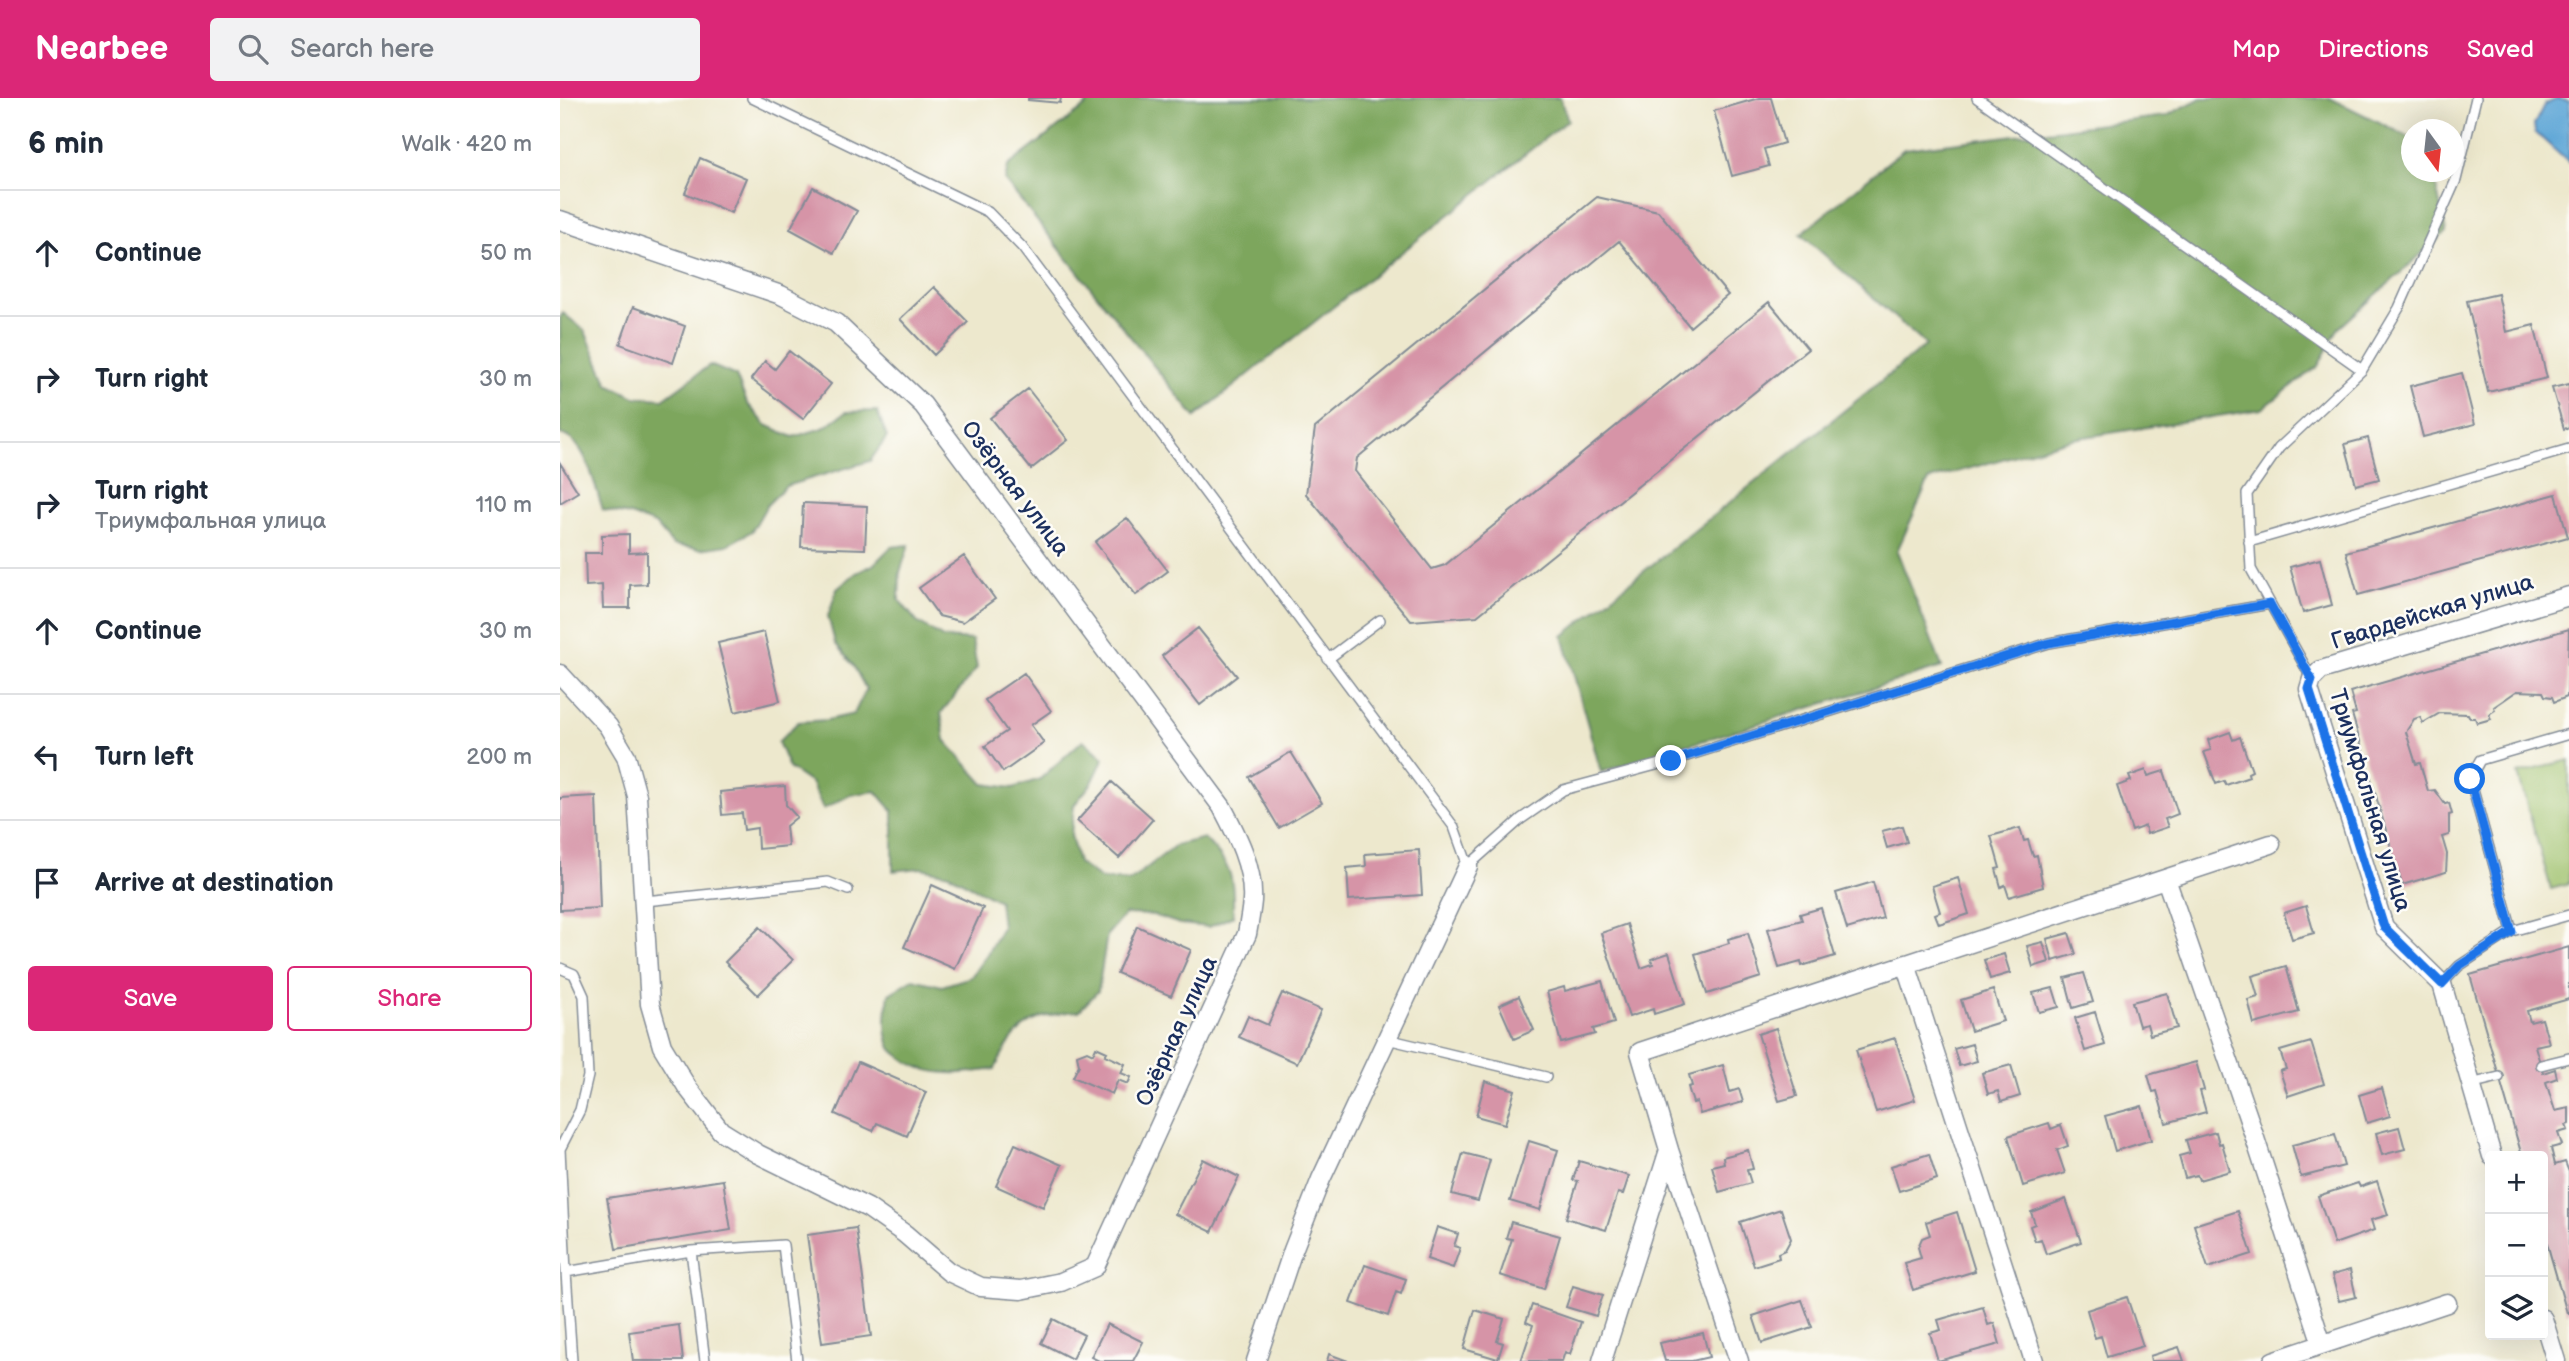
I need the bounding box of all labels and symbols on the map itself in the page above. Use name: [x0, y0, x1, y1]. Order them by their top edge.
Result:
north arrow: [2401, 119, 2464, 182]
street label: Озёрная улица: [955, 415, 1076, 562]
street label: Гвардейская улица: [2328, 568, 2537, 656]
street label: Триумфальная улица: [2323, 686, 2417, 915]
route end: [1655, 745, 1686, 776]
route start: [2454, 763, 2485, 794]
street label: Озёрная улица: [1130, 952, 1224, 1111]

